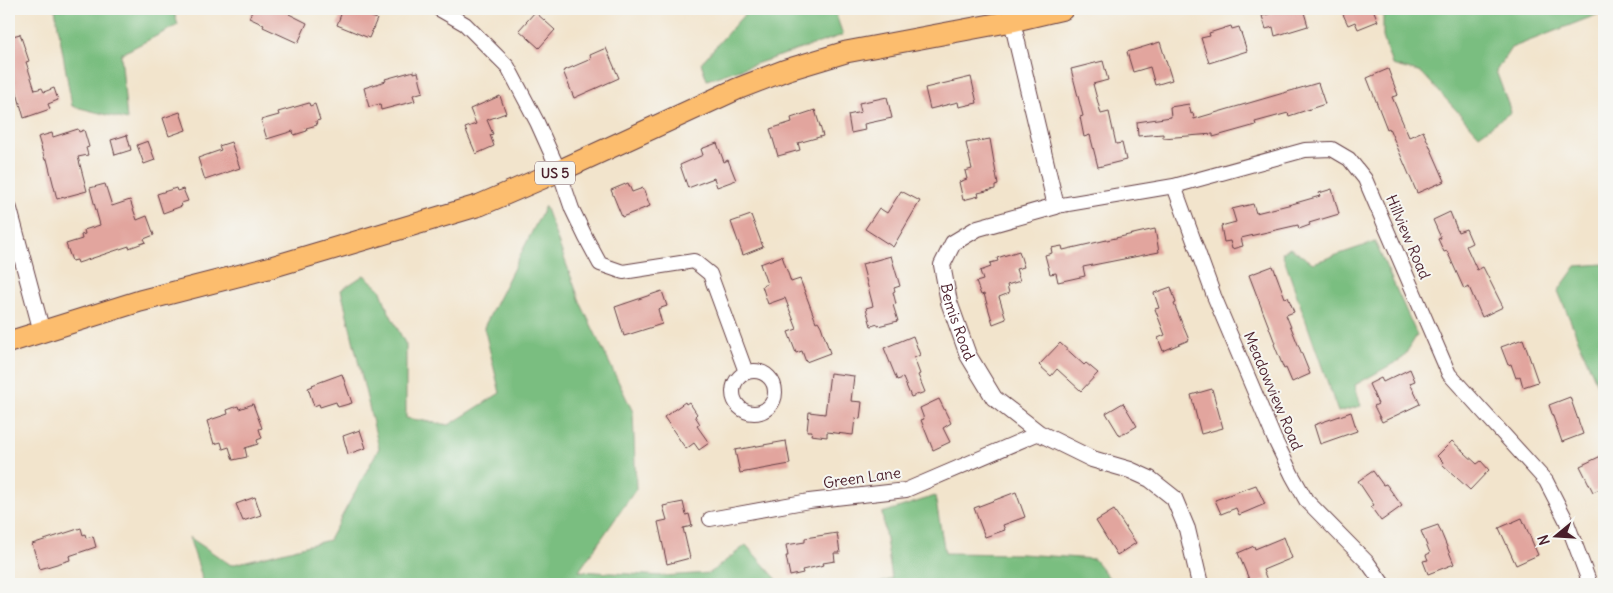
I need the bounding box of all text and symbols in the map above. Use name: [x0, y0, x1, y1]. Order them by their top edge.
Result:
road number: US 5: [535, 162, 575, 184]
street label: Hillview Road: [1382, 192, 1435, 282]
street label: Bemis Road: [937, 282, 979, 364]
street label: Meadowview Road: [1240, 329, 1307, 453]
street label: Green Lane: [822, 463, 902, 492]
north arrow: [1530, 510, 1580, 560]
text: N: [1534, 533, 1554, 547]

